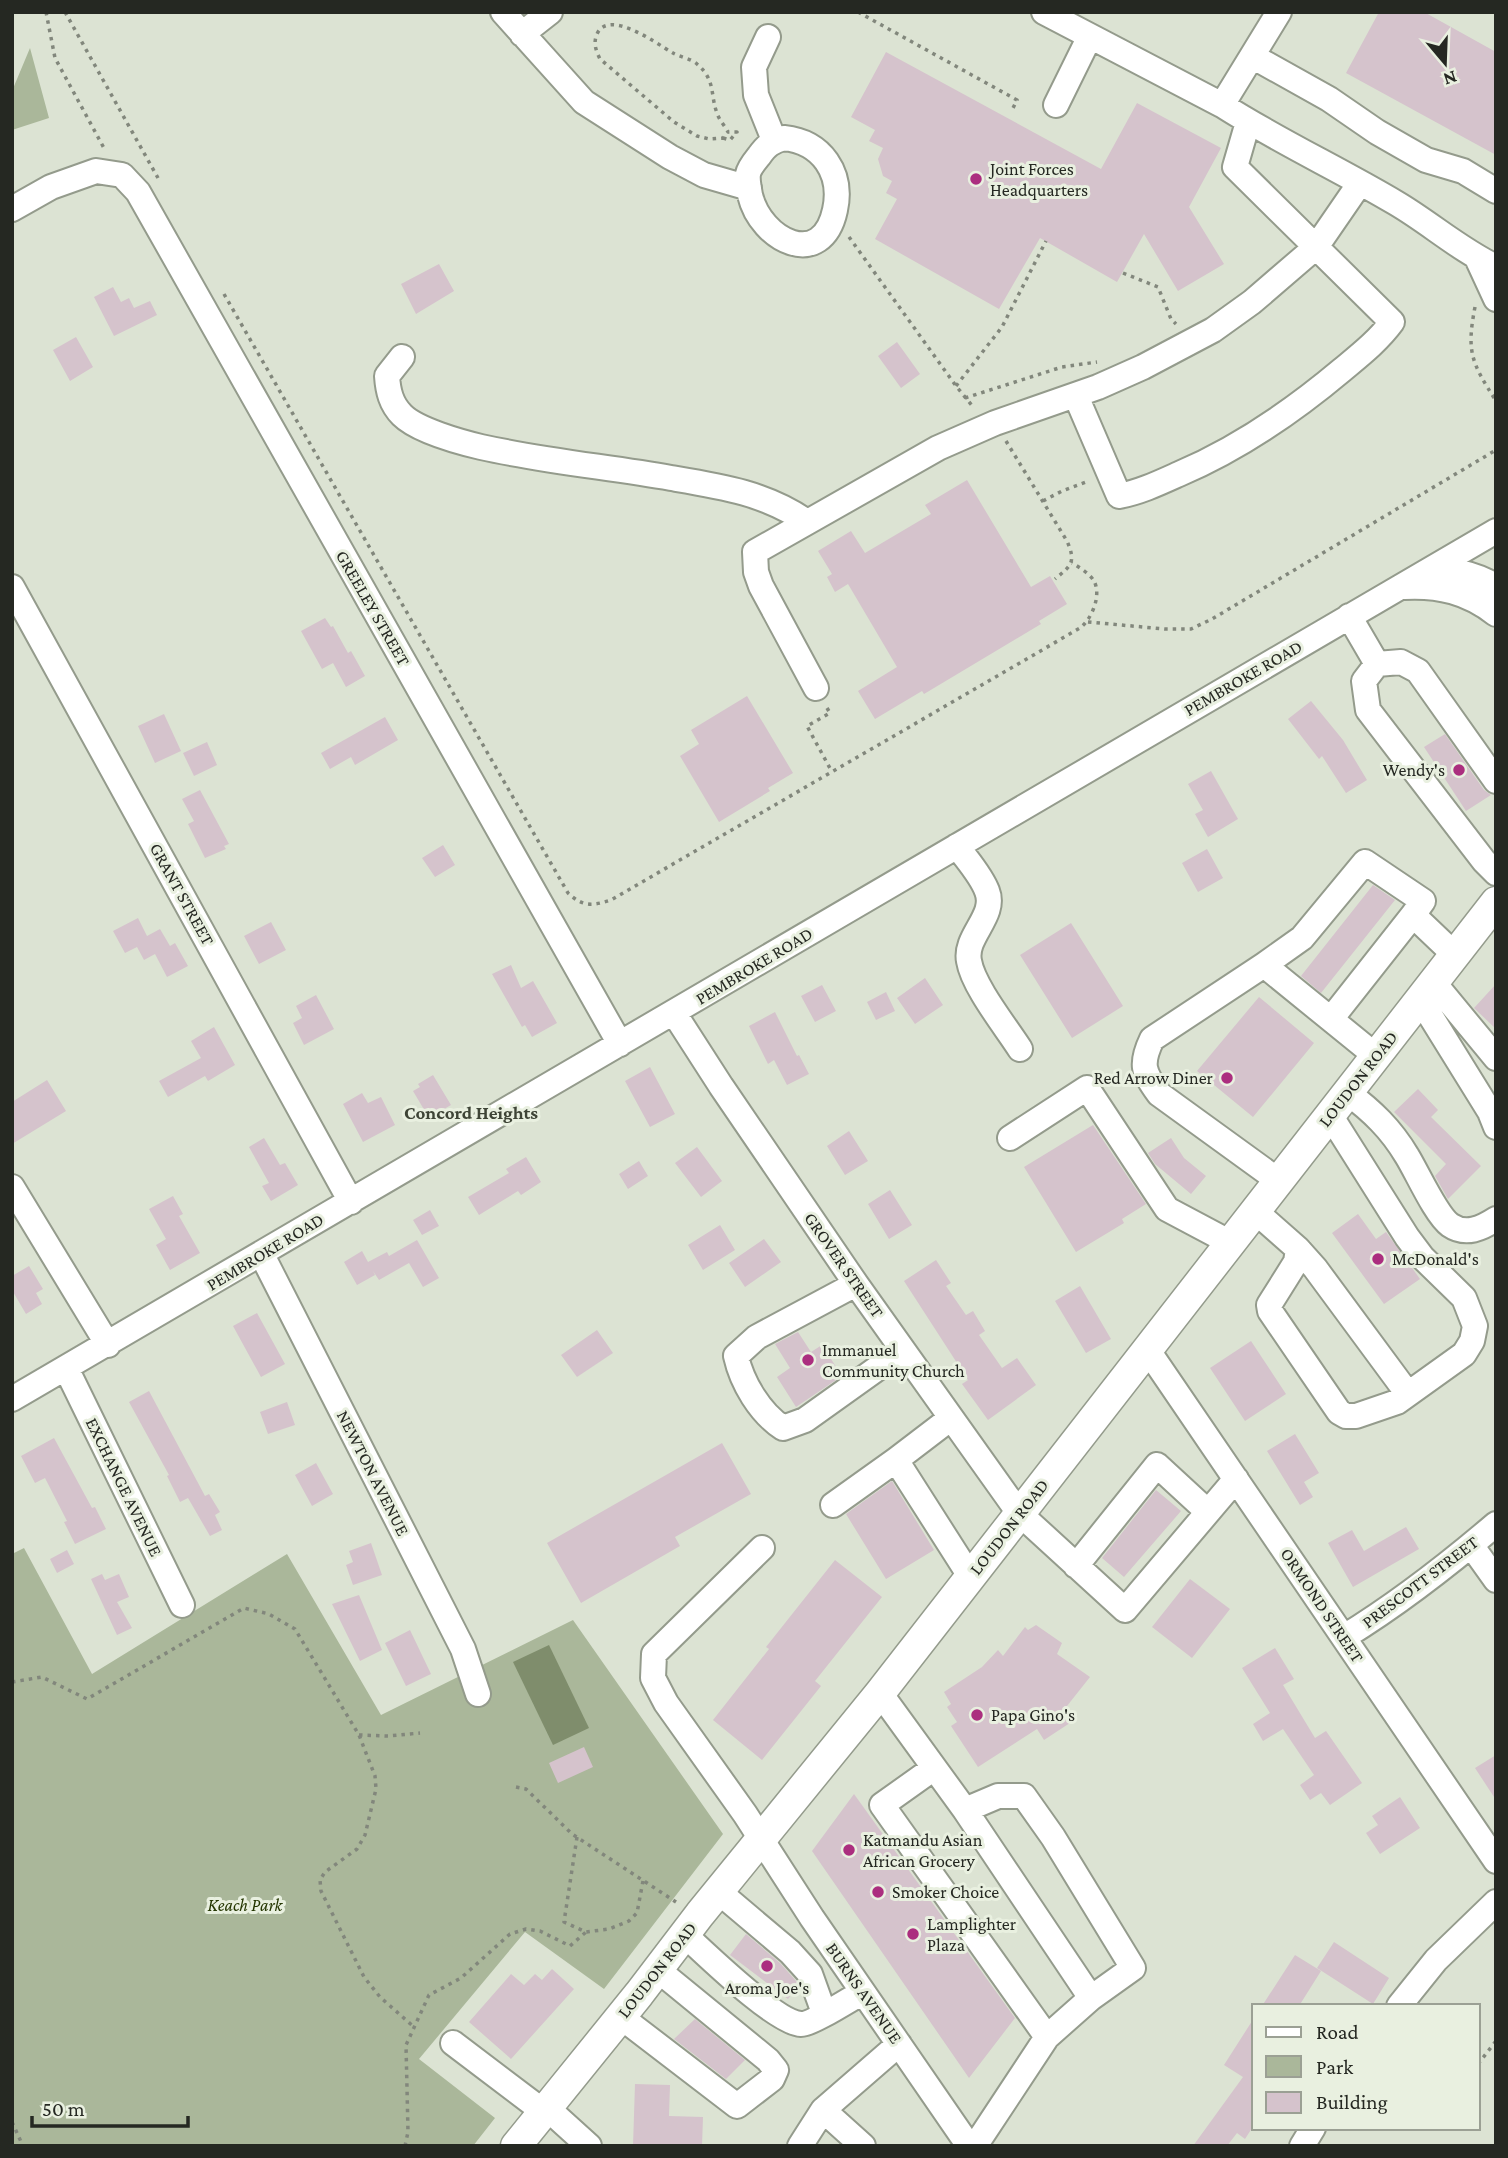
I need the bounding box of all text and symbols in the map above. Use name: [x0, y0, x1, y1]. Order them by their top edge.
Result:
north arrow: [1410, 28, 1480, 98]
text: N: [1441, 67, 1460, 91]
place label: Joint Forces Headquarters: [988, 159, 1088, 200]
marker: Joint Forces Headquarters: [968, 171, 984, 187]
street label: GREELEY STREET: [332, 547, 414, 669]
street label: PEMBROKE ROAD: [1180, 636, 1306, 720]
place label: Wendy's: [1383, 760, 1445, 780]
marker: Wendy's: [1451, 762, 1467, 778]
street label: GRANT STREET: [146, 840, 218, 949]
street label: PEMBROKE ROAD: [692, 923, 816, 1009]
street label: LOUDON ROAD: [1314, 1027, 1402, 1131]
place label: Red Arrow Diner: [1094, 1068, 1214, 1088]
marker: Red Arrow Diner: [1219, 1070, 1235, 1086]
district label: Concord Heights: [404, 1102, 538, 1123]
street label: PEMBROKE ROAD: [203, 1209, 327, 1295]
street label: GROVER STREET: [800, 1209, 888, 1322]
place label: McDonald's: [1392, 1249, 1479, 1269]
marker: McDonald's: [1370, 1251, 1386, 1267]
place label: Immanuel Community Church: [822, 1340, 965, 1381]
marker: Immanuel Community Church: [800, 1352, 816, 1368]
street label: NEWTON AVENUE: [333, 1407, 413, 1539]
street label: EXCHANGE AVENUE: [82, 1414, 166, 1560]
street label: LOUDON ROAD: [965, 1475, 1053, 1579]
street label: PRESCOTT STREET: [1358, 1532, 1482, 1632]
street label: ORMOND STREET: [1276, 1544, 1368, 1666]
place label: Papa Gino's: [991, 1705, 1075, 1725]
marker: Papa Gino's: [969, 1707, 985, 1723]
place label: Katmandu Asian African Grocery: [863, 1830, 983, 1871]
marker: Katmandu Asian African Grocery: [841, 1842, 857, 1858]
place label: Smoker Choice: [892, 1882, 999, 1902]
marker: Smoker Choice: [870, 1884, 886, 1900]
park label: Keach Park: [208, 1895, 284, 1915]
place label: Lamplighter Plaza: [927, 1914, 1017, 1955]
street label: LOUDON ROAD: [613, 1918, 701, 2022]
marker: Lamplighter Plaza: [905, 1926, 921, 1942]
street label: BURNS AVENUE: [822, 1939, 906, 2047]
marker: Aroma Joe's: [759, 1958, 775, 1974]
place label: Aroma Joe's: [725, 1978, 809, 1998]
legend: [1252, 2004, 1480, 2130]
text: Road: [1316, 2020, 1359, 2044]
text: Park: [1316, 2055, 1353, 2079]
scale bar: [32, 2084, 187, 2128]
text: Building: [1316, 2090, 1388, 2114]
text: 50 m: [42, 2097, 85, 2121]

